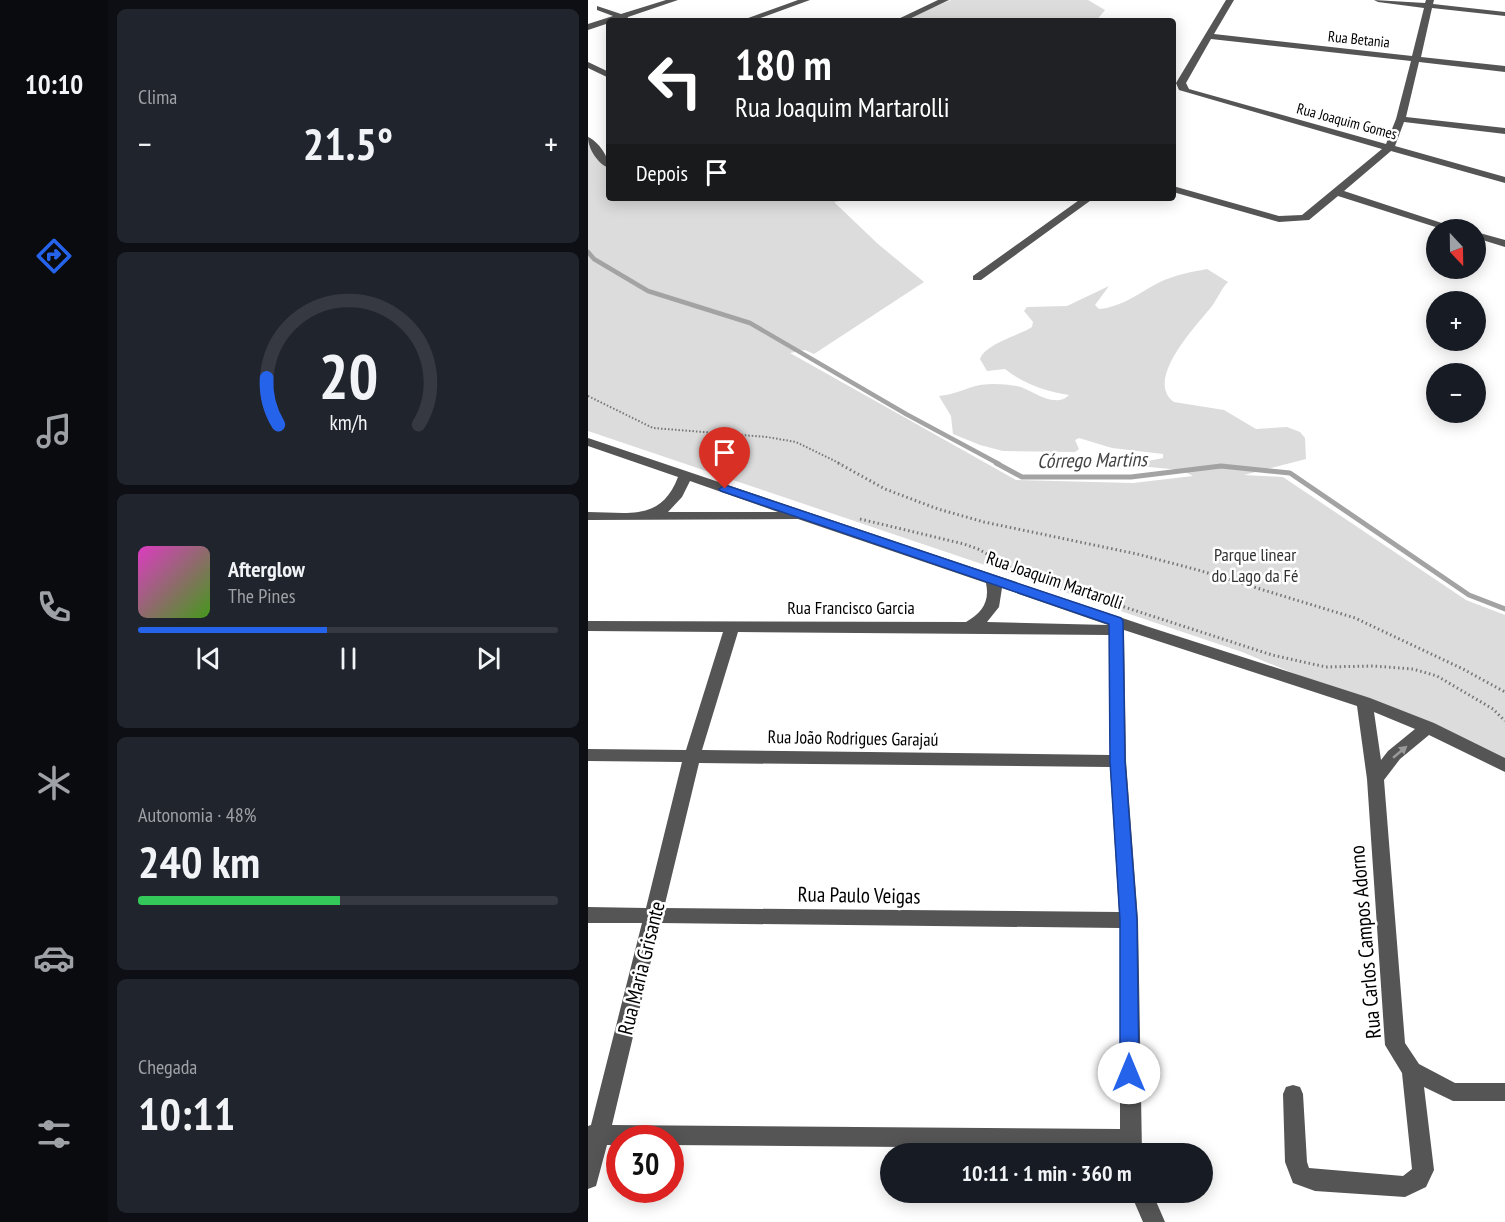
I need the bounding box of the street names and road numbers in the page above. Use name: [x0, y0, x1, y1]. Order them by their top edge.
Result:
street label: Rua Betania: [1327, 26, 1391, 52]
street label: Rua Joaquim Gomes: [1295, 98, 1399, 144]
street label: Rua Joaquim Martarolli: [984, 546, 1126, 614]
street label: Rua Francisco Garcia: [787, 596, 915, 619]
street label: Rua João Rodrigues Garajaú: [767, 725, 939, 751]
street label: Rua Carlos Campos Adorno: [1343, 844, 1387, 1040]
street label: Rua Paulo Veigas: [797, 880, 921, 910]
street label: Rua Maria Grisante: [611, 898, 671, 1038]

